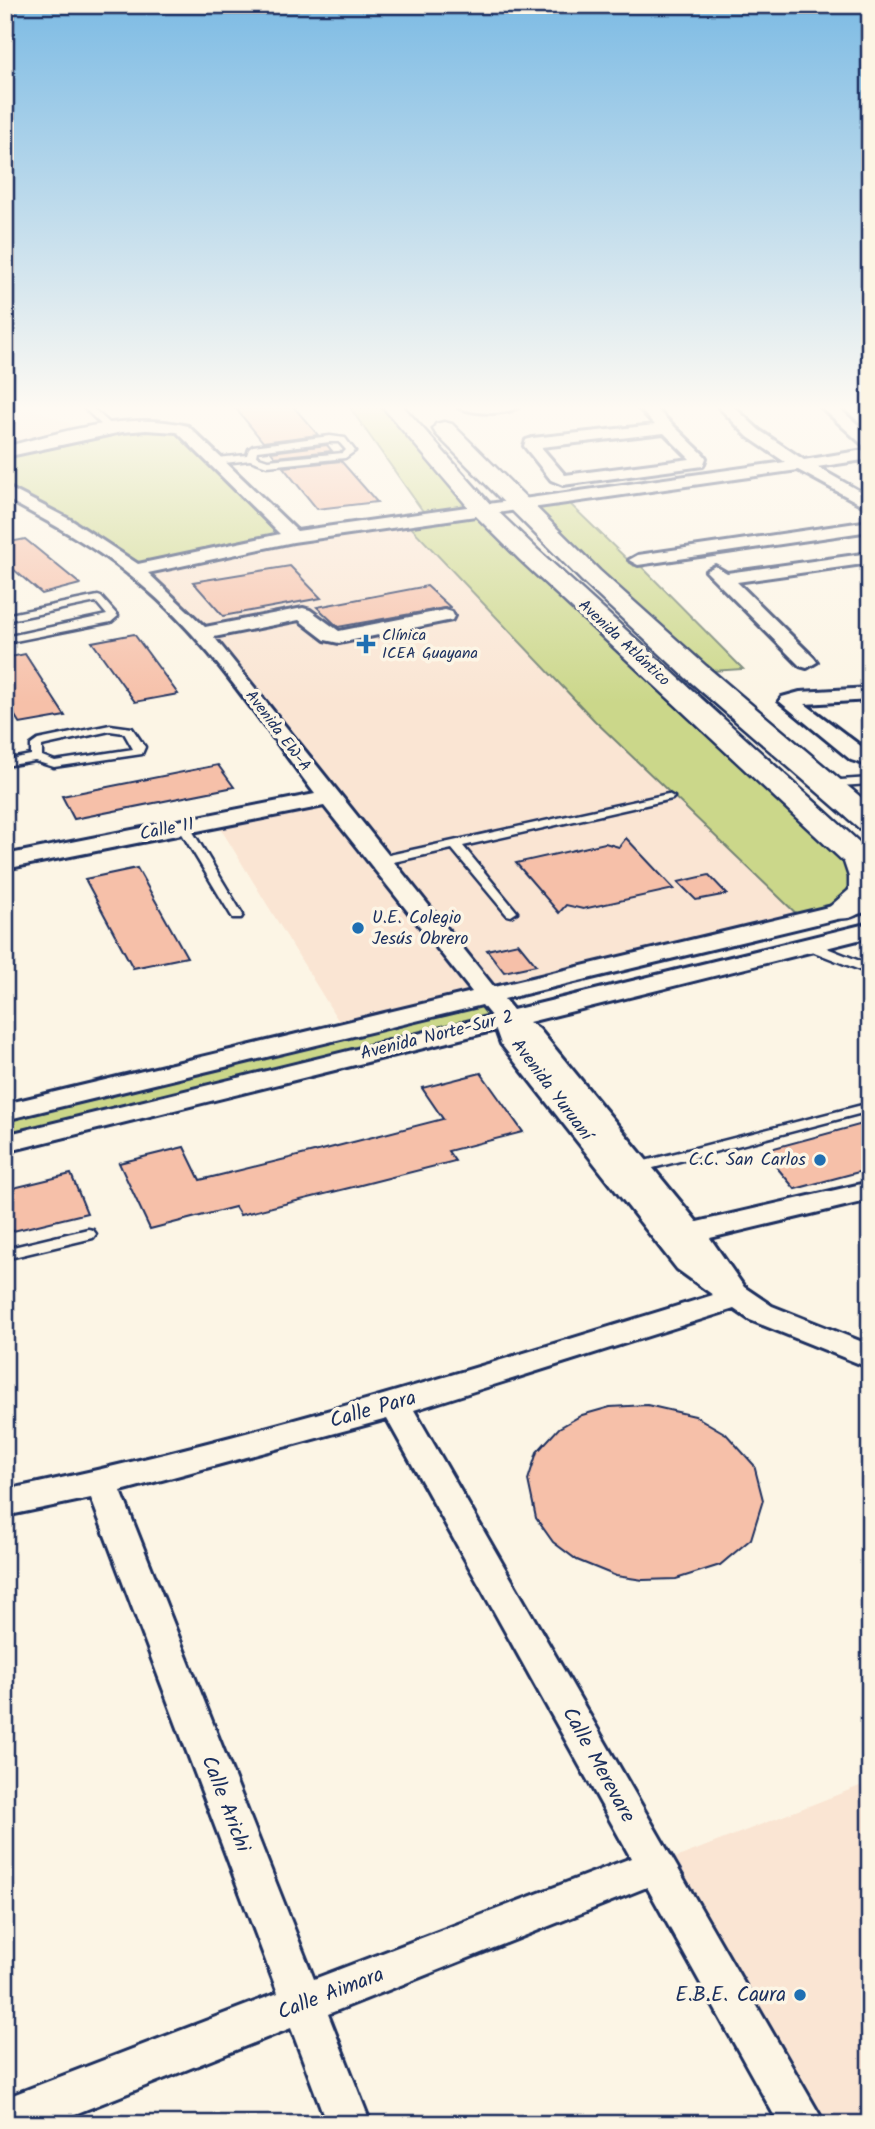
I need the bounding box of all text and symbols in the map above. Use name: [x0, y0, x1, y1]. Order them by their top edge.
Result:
street label: Avenida Atlántico: [572, 594, 676, 692]
place label: Clínica ICEA Guayana: [382, 623, 478, 666]
marker: Clínica ICEA Guayana: [356, 634, 376, 654]
street label: Avenida EW-A: [239, 685, 317, 777]
street label: Calle 11: [137, 811, 197, 849]
place label: U.E. Colegio Jesús Obrero: [372, 904, 468, 954]
marker: U.E. Colegio Jesús Obrero: [350, 920, 366, 936]
street label: Avenida Norte-Sur 2: [357, 1003, 517, 1069]
street label: Avenida Yuruaní: [503, 1033, 601, 1149]
place label: C.C. San Carlos: [688, 1146, 806, 1175]
marker: C.C. San Carlos: [812, 1152, 828, 1168]
street label: Calle Para: [326, 1382, 420, 1438]
street label: Calle Merevare: [553, 1701, 644, 1830]
street label: Calle Arichi: [192, 1751, 259, 1858]
street label: Calle Aimara: [273, 1959, 389, 2029]
place label: E.B.E. Caura: [675, 1979, 786, 2012]
marker: E.B.E. Caura: [792, 1987, 808, 2003]

